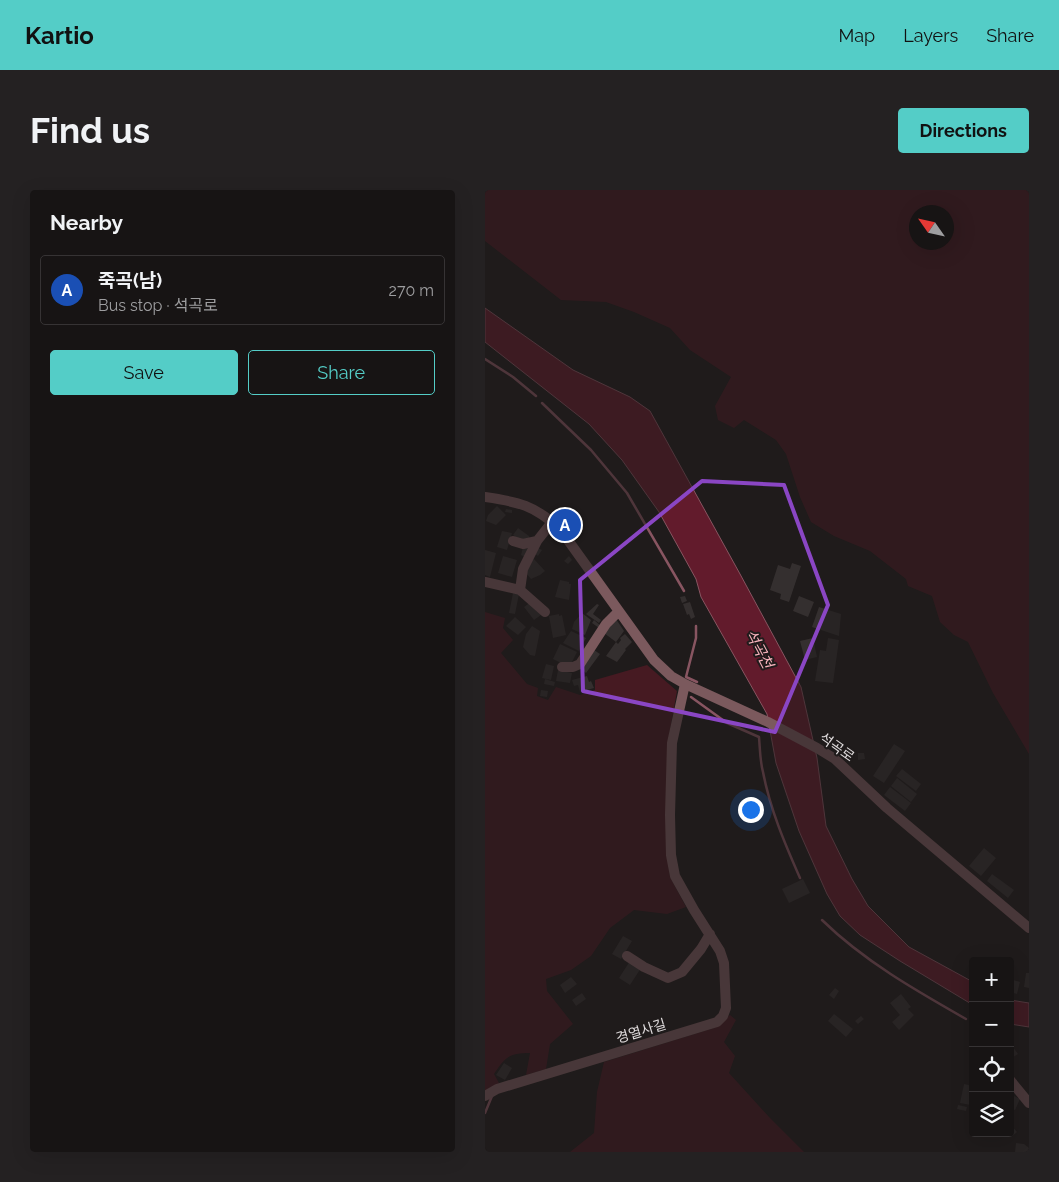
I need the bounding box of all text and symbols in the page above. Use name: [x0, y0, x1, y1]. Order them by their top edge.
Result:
text: Kartio: [25, 21, 94, 50]
text: Map: [839, 25, 875, 46]
text: Layers: [903, 25, 958, 46]
text: Share: [986, 25, 1034, 46]
button: Directions: [898, 108, 1029, 153]
text: Find us: [30, 110, 150, 151]
north arrow: [909, 205, 954, 250]
text: Nearby: [50, 210, 123, 235]
text: 죽곡(남): [98, 269, 162, 291]
text: A: [62, 281, 72, 300]
text: 270 m: [389, 281, 434, 300]
text: Bus stop · 석곡로: [98, 296, 218, 315]
button: Save: [50, 350, 238, 395]
button: Share: [248, 350, 435, 395]
pin: A: [549, 506, 581, 544]
water label: 석곡천: [741, 626, 778, 673]
street label: 석곡로: [817, 729, 858, 765]
your location: [738, 797, 764, 823]
map controls: [969, 957, 1014, 1137]
button: +: [969, 957, 1014, 1002]
button: −: [969, 1002, 1014, 1047]
street label: 경열사길: [614, 1016, 668, 1046]
button: locate: [969, 1047, 1014, 1092]
button: layers: [969, 1092, 1014, 1137]

